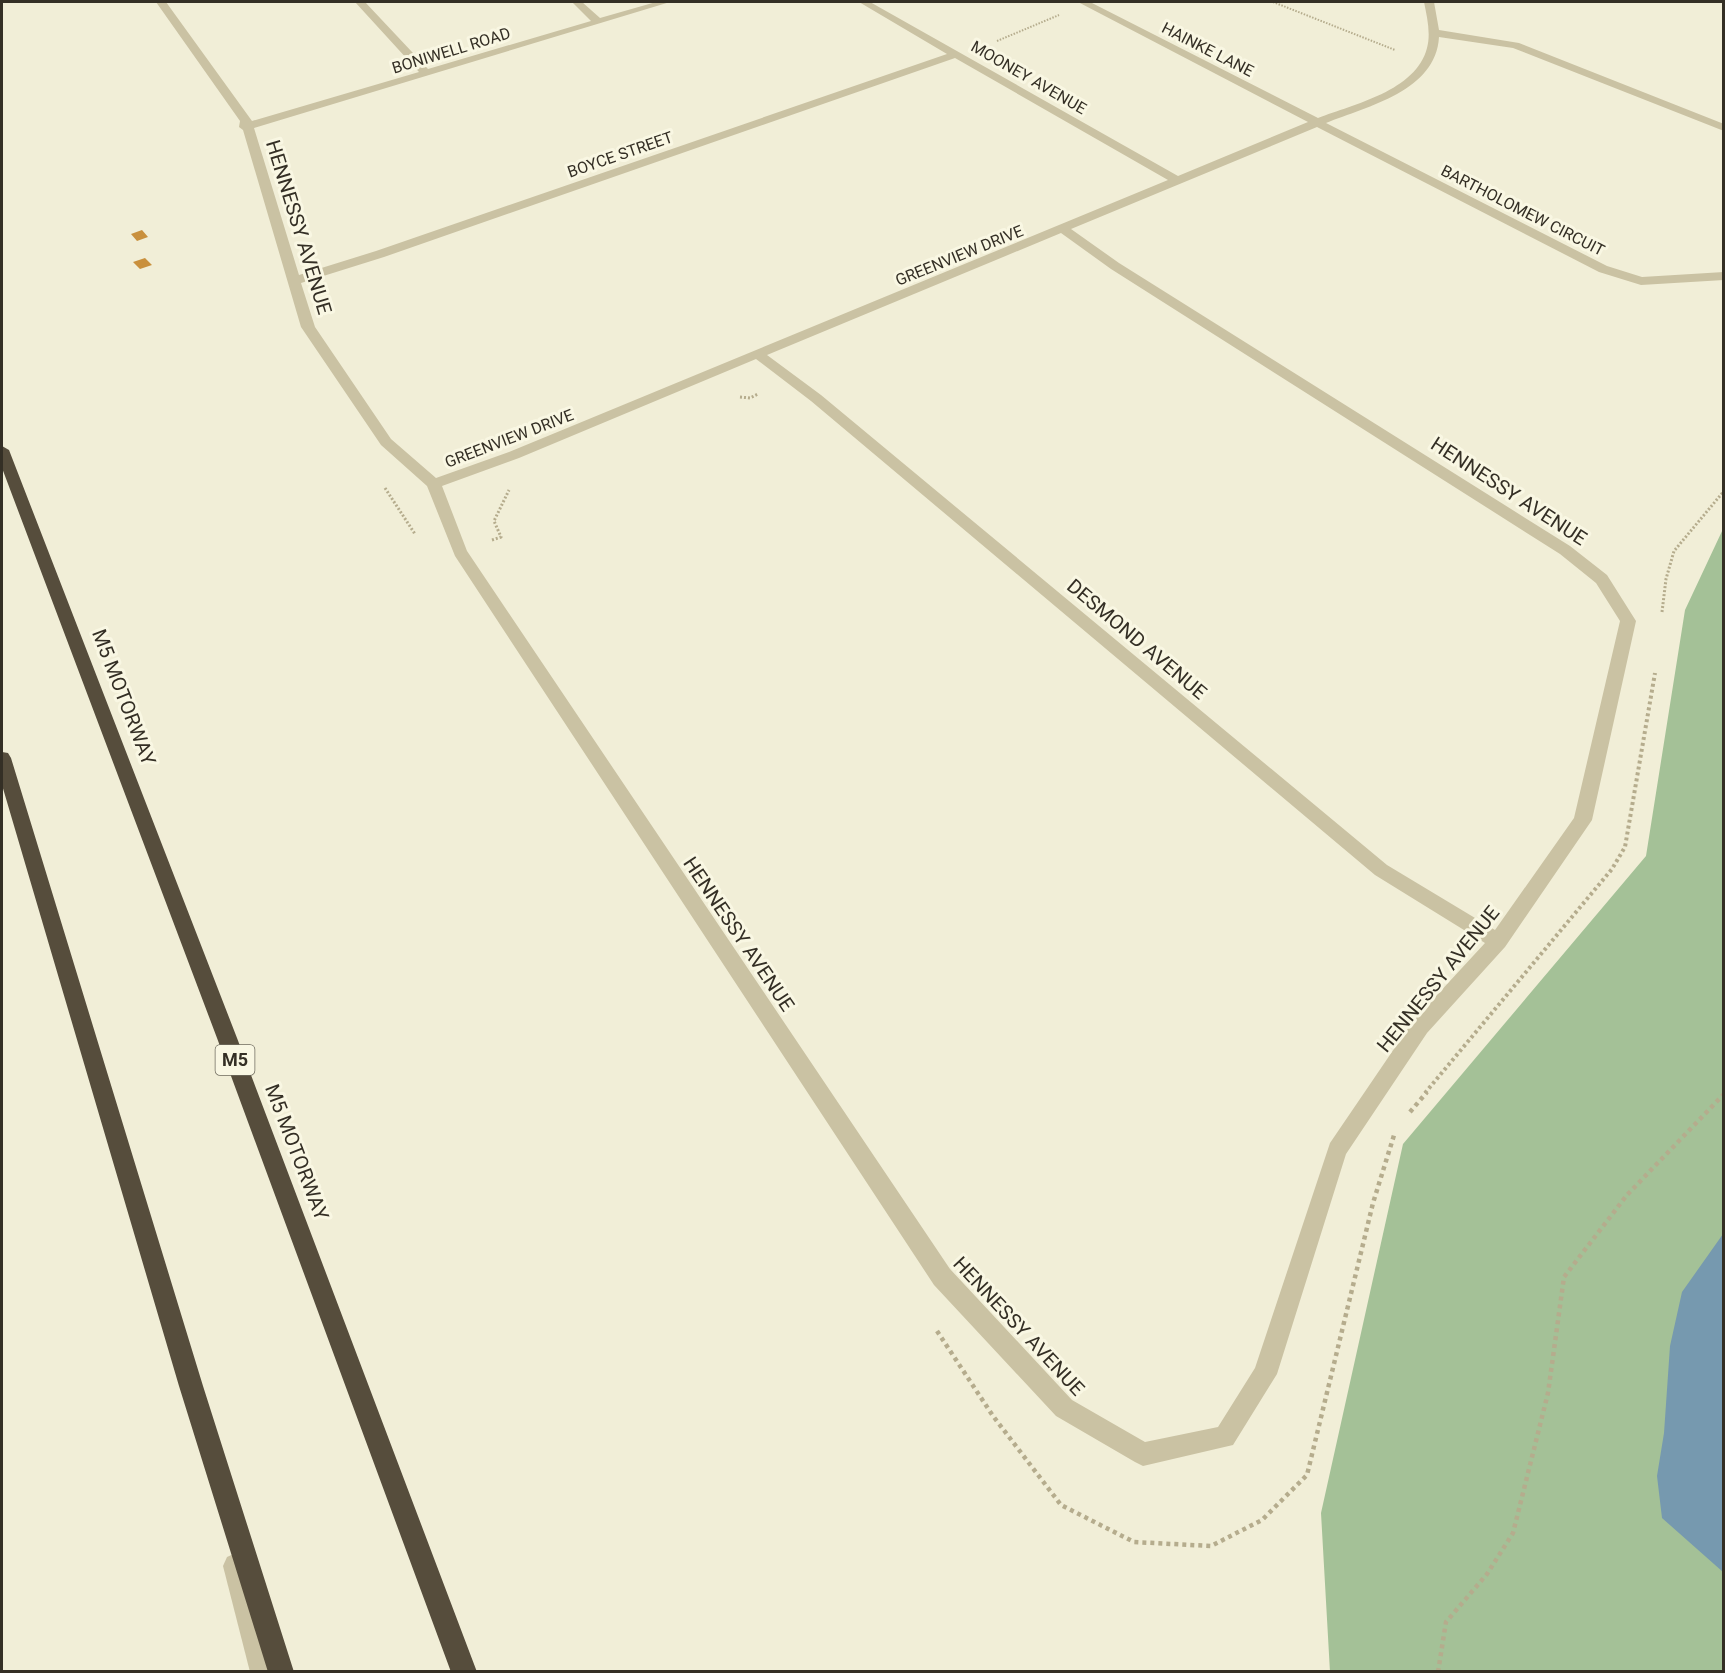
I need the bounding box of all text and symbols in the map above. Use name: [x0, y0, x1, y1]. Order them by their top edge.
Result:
street label: HAINKE LANE: [1159, 18, 1257, 81]
street label: BONIWELL ROAD: [390, 23, 513, 78]
street label: MOONEY AVENUE: [968, 37, 1090, 118]
street label: BOYCE STREET: [565, 127, 676, 181]
street label: HENNESSY AVENUE: [261, 137, 337, 317]
street label: BARTHOLOMEW CIRCUIT: [1438, 161, 1608, 260]
street label: GREENVIEW DRIVE: [893, 221, 1026, 290]
street label: GREENVIEW DRIVE: [442, 405, 576, 472]
street label: HENNESSY AVENUE: [1426, 432, 1592, 550]
street label: DESMOND AVENUE: [1062, 574, 1212, 704]
street label: M5 MOTORWAY: [87, 626, 161, 768]
street label: HENNESSY AVENUE: [678, 852, 800, 1016]
street label: HENNESSY AVENUE: [1372, 901, 1504, 1057]
road number: M5: [216, 1045, 254, 1075]
street label: M5 MOTORWAY: [260, 1081, 334, 1223]
street label: HENNESSY AVENUE: [948, 1252, 1090, 1400]

